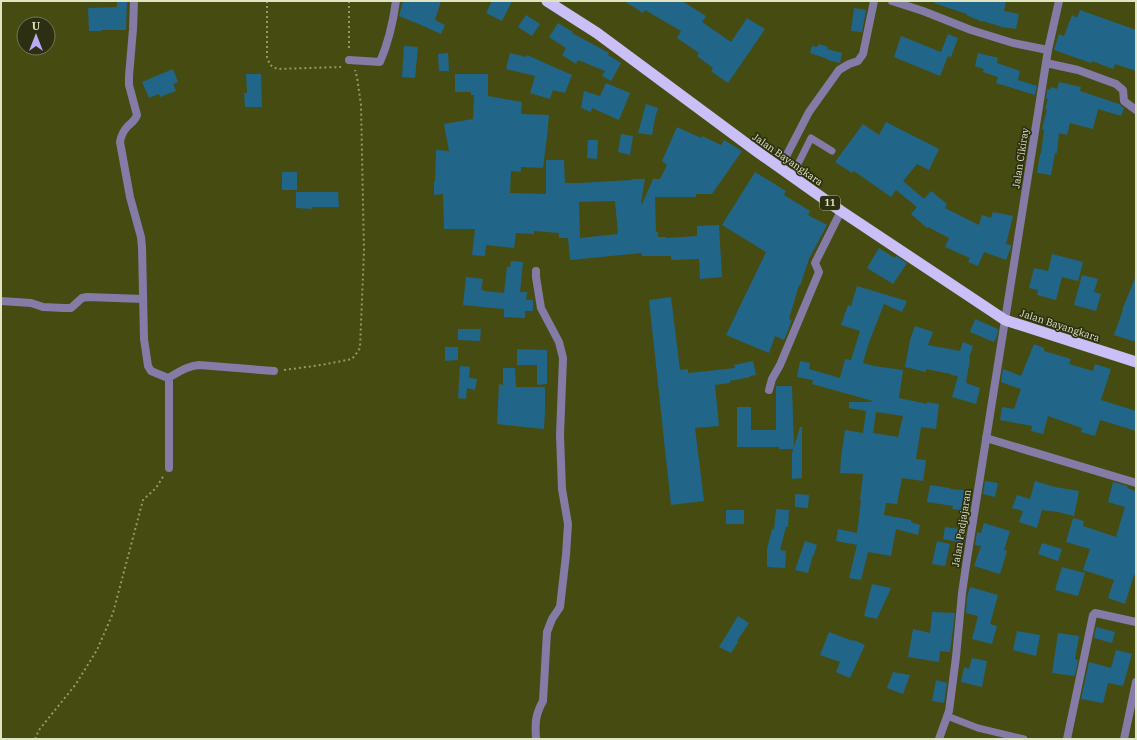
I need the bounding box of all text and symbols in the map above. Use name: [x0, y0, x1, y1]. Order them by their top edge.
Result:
north arrow: [16, 16, 56, 56]
text: U: [32, 19, 41, 33]
street label: Jalan Cikiray: [1009, 126, 1032, 189]
street label: Jalan Bayangkara: [750, 130, 826, 189]
road number: 11: [820, 196, 840, 210]
street label: Jalan Bayangkara: [1018, 306, 1102, 345]
street label: Jalan Padjajaran: [949, 488, 974, 568]

